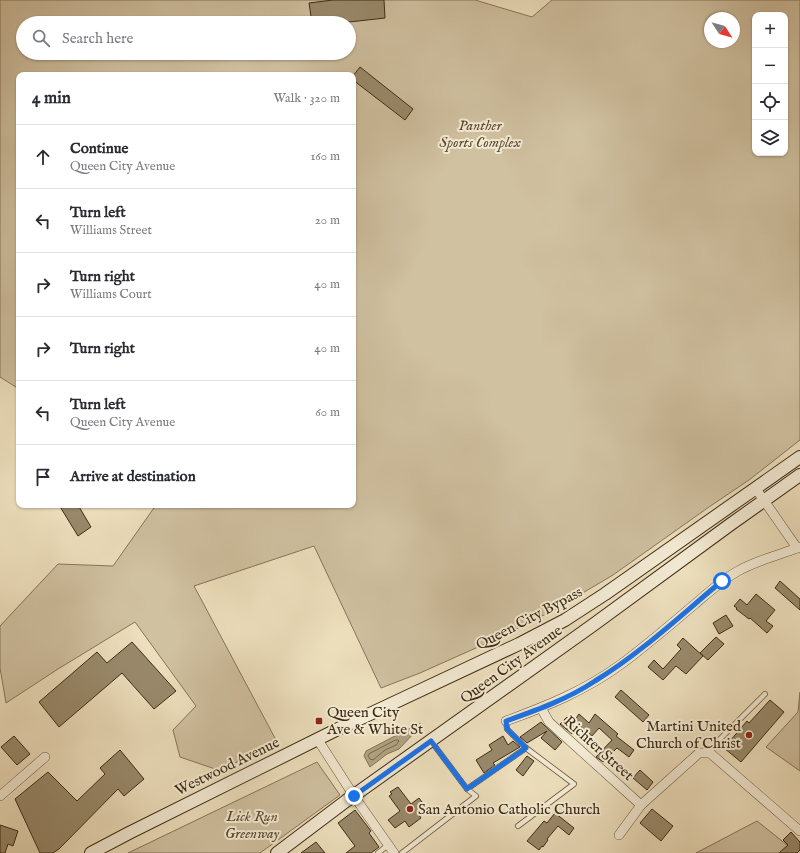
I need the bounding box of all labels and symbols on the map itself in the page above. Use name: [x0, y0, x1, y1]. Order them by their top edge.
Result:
north arrow: [704, 12, 740, 48]
park label: Panther Sports Complex: [439, 116, 522, 152]
route start: [713, 572, 731, 590]
street label: Queen City Bypass: [473, 582, 586, 655]
street label: Queen City Avenue: [457, 621, 566, 708]
place label: Queen City Ave & White St: [326, 703, 423, 739]
street label: Richter Street: [560, 712, 638, 785]
marker: Queen City Ave & White St: [314, 716, 324, 726]
place label: Martini United Church of Christ: [636, 717, 742, 753]
marker: Martini United Church of Christ: [744, 730, 754, 740]
street label: Westwood Avenue: [172, 733, 283, 800]
route end: [345, 787, 363, 805]
place label: San Antonio Catholic Church: [418, 800, 600, 819]
marker: San Antonio Catholic Church: [405, 804, 415, 814]
park label: Lick Run Greenway: [225, 807, 280, 843]

